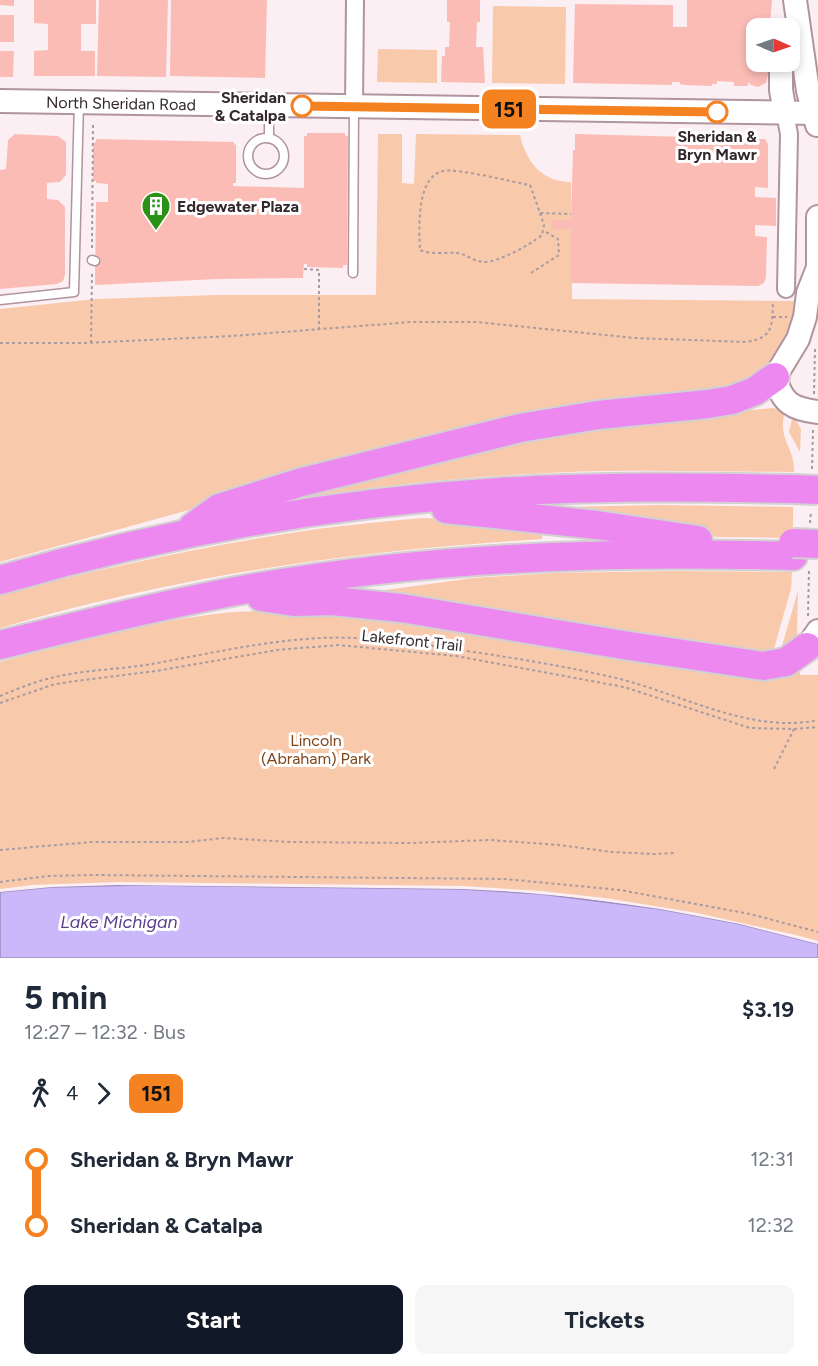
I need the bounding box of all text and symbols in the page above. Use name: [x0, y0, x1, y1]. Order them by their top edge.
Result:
north arrow: [746, 18, 800, 72]
map controls: [746, 18, 800, 72]
place label: Sheridan & Catalpa: [215, 88, 286, 125]
line badge: 151: [474, 90, 544, 128]
street label: North Sheridan Road: [46, 93, 196, 114]
marker: Sheridan & Catalpa: [291, 95, 313, 117]
text: 151: [494, 97, 524, 122]
marker: Sheridan & Bryn Mawr: [706, 101, 728, 123]
place label: Sheridan & Bryn Mawr: [677, 127, 757, 164]
building icon: Edgewater Plaza: [140, 190, 172, 232]
place label: Edgewater Plaza: [177, 197, 299, 216]
street label: Lakefront Trail: [361, 626, 463, 655]
park label: Lincoln (Abraham) Park: [261, 731, 371, 768]
water label: Lake Michigan: [60, 911, 178, 933]
text: 5 min: [24, 978, 107, 1017]
text: $3.19: [742, 996, 794, 1023]
text: 12:27 – 12:32 · Bus: [24, 1020, 186, 1044]
icon: walk: [24, 1077, 57, 1110]
icon: forward: [87, 1077, 120, 1110]
text: 4: [66, 1081, 78, 1105]
text: 151: [141, 1081, 171, 1106]
text: Sheridan & Bryn Mawr: [70, 1146, 293, 1173]
text: 12:31: [750, 1147, 794, 1171]
text: Sheridan & Catalpa: [70, 1212, 263, 1239]
text: 12:32: [747, 1213, 794, 1237]
button: Start: [24, 1285, 403, 1354]
button: Tickets: [415, 1285, 794, 1354]

